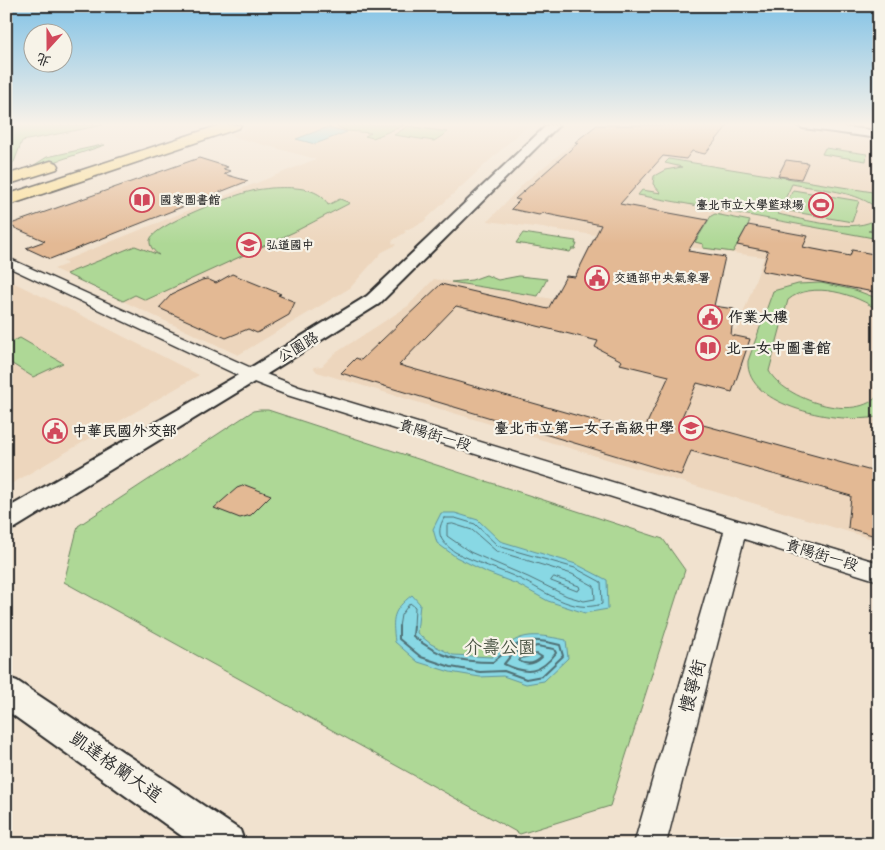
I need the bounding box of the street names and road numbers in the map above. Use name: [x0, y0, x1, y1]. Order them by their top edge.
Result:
street label: 公園路: [274, 328, 322, 366]
street label: 貴陽街一段: [396, 415, 474, 455]
street label: 貴陽街一段: [783, 535, 861, 575]
street label: 懷寧街: [676, 657, 710, 715]
street label: 凱達格蘭大道: [66, 727, 166, 807]

